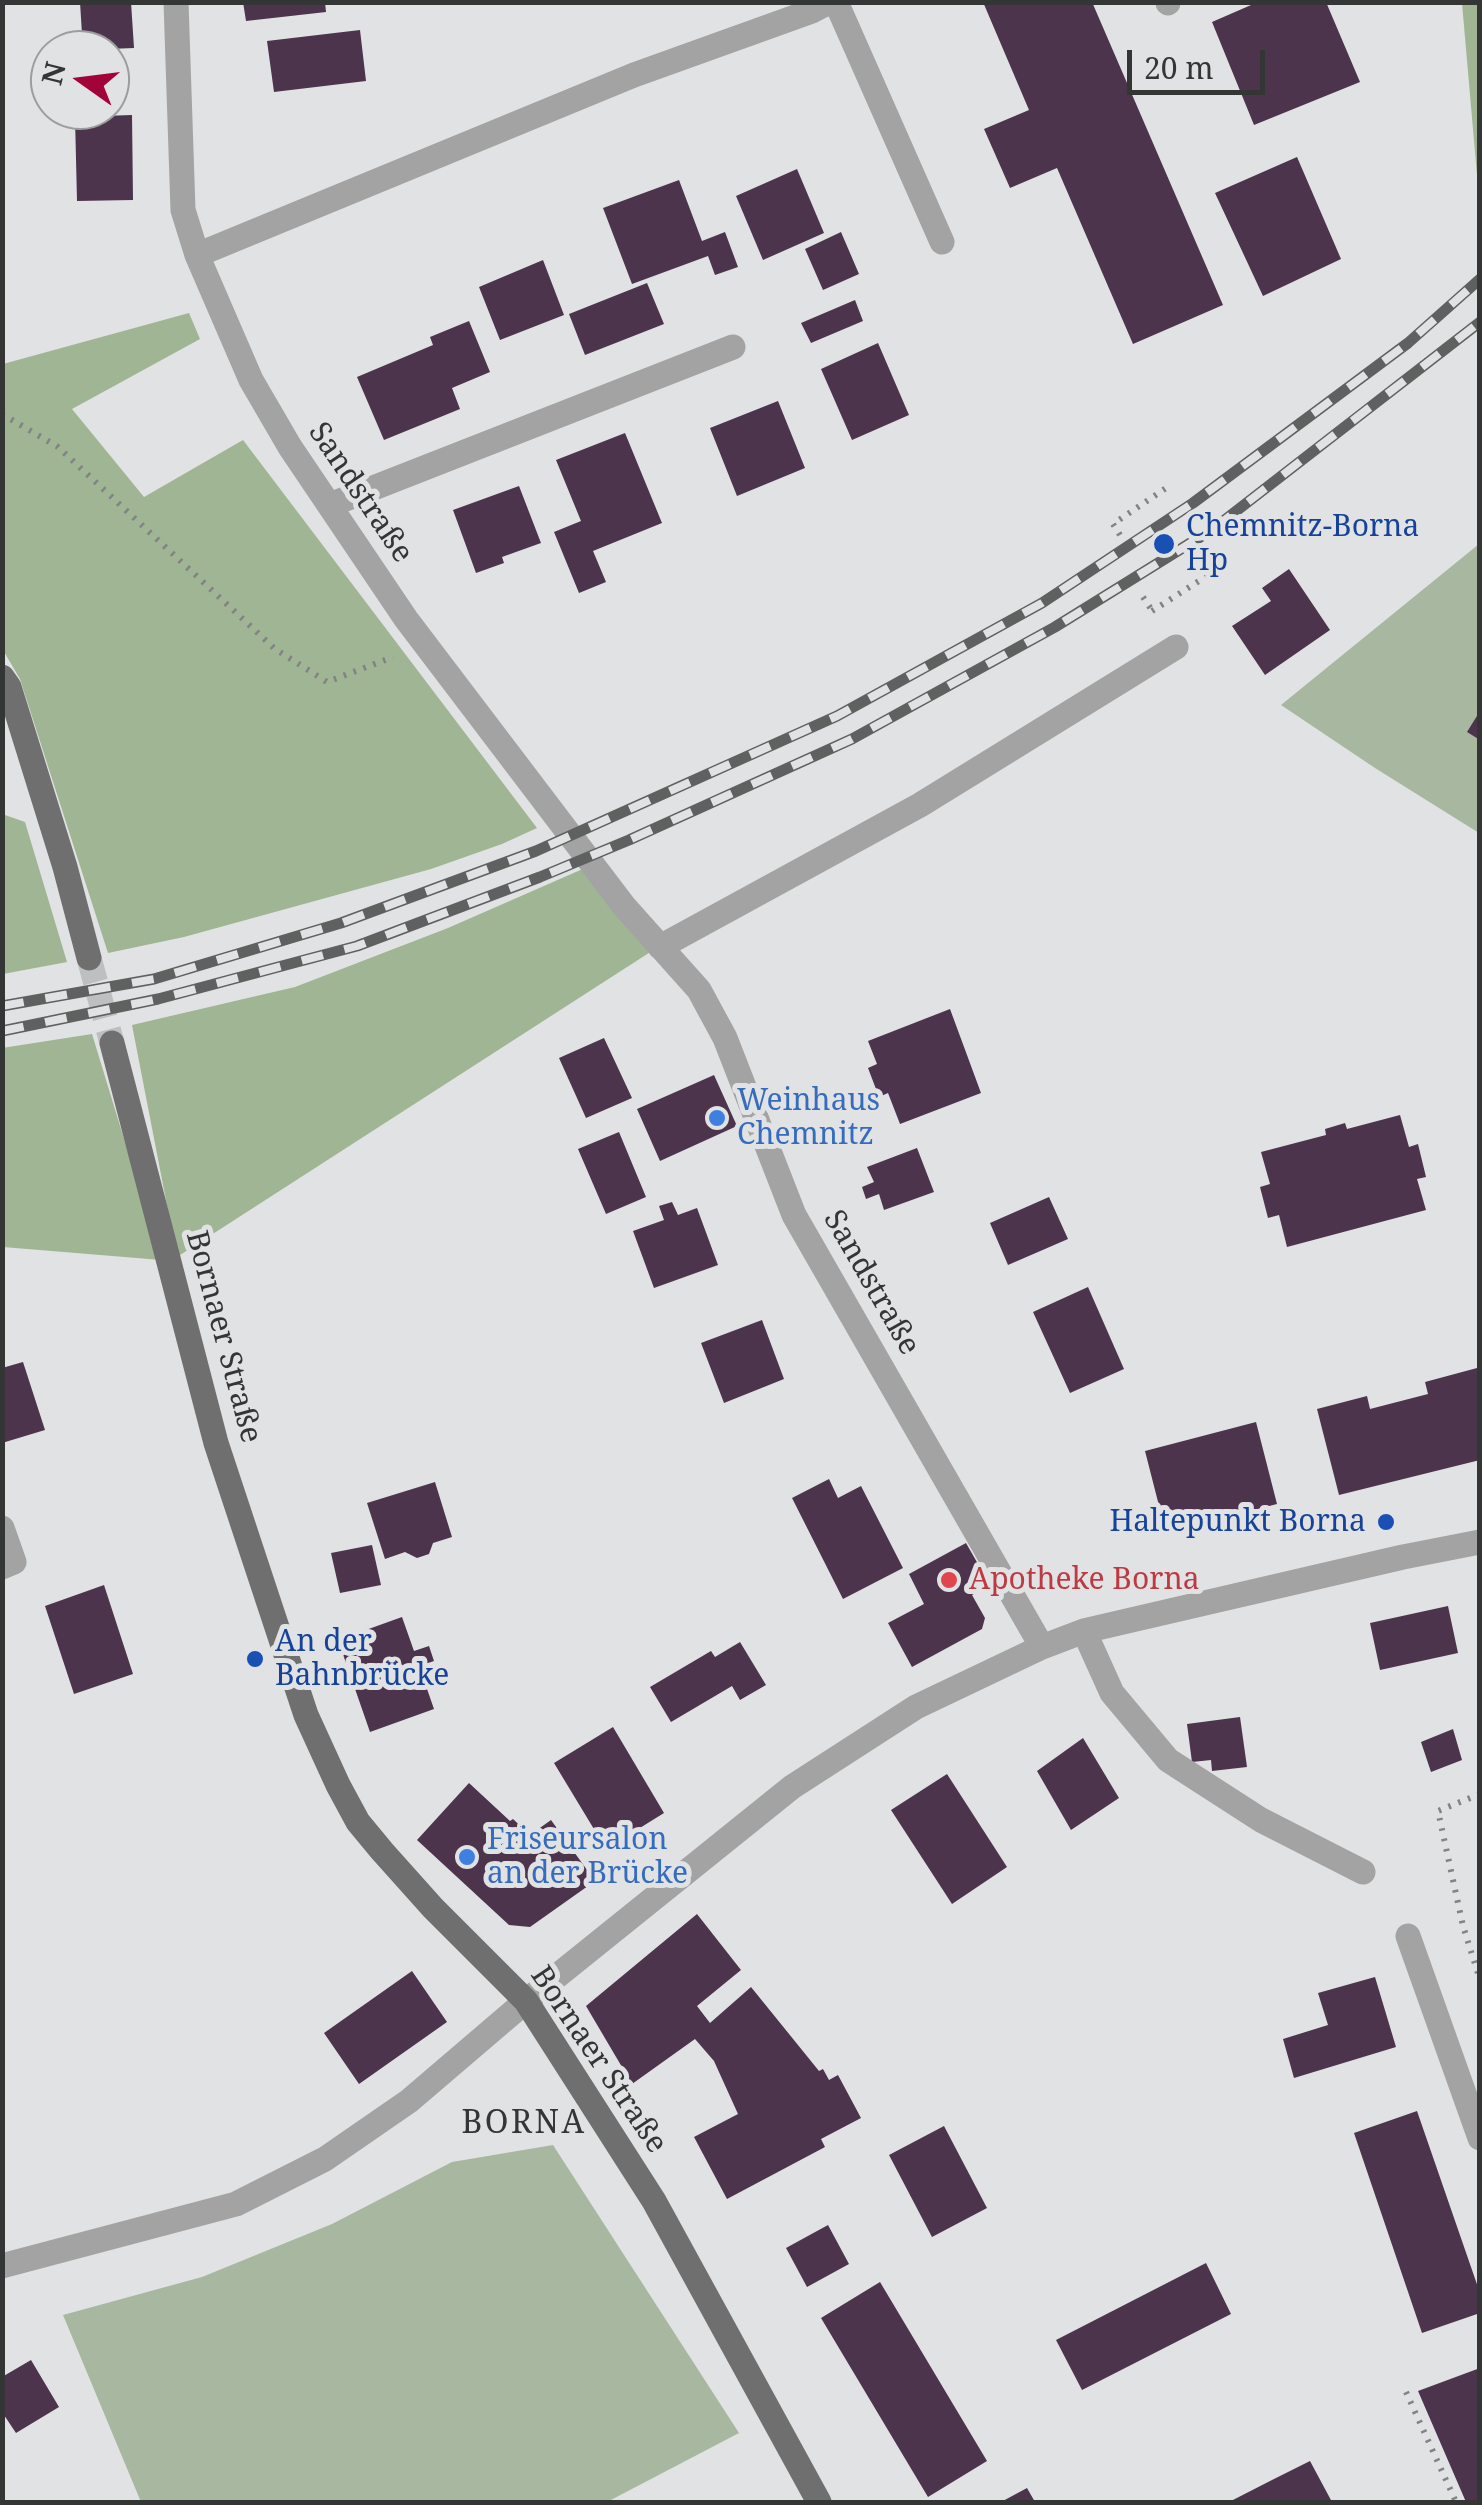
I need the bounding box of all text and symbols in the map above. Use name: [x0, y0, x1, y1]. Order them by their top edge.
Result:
north arrow: [30, 30, 130, 130]
scale bar: [1132, 30, 1270, 92]
text: 20 m: [1144, 47, 1214, 88]
text: N: [32, 58, 74, 89]
street label: Sandstraße: [300, 416, 420, 570]
place label: Chemnitz-Borna Hp: [1186, 509, 1419, 580]
marker: Chemnitz-Borna Hp: [1151, 531, 1177, 557]
place label: Weinhaus Chemnitz: [737, 1083, 880, 1154]
marker: Weinhaus Chemnitz: [706, 1107, 728, 1129]
street label: Sandstraße: [815, 1204, 927, 1362]
street label: Bornaer Straße: [177, 1227, 269, 1447]
place label: Haltepunkt Borna: [1109, 1504, 1366, 1540]
marker: Haltepunkt Borna: [1375, 1511, 1397, 1533]
place label: Apotheke Borna: [969, 1562, 1200, 1598]
marker: Apotheke Borna: [938, 1569, 960, 1591]
place label: An der Bahnbrücke: [275, 1624, 449, 1694]
marker: An der Bahnbrücke: [244, 1648, 266, 1670]
place label: Friseursalon an der Brücke: [487, 1822, 688, 1892]
marker: Friseursalon an der Brücke: [456, 1846, 478, 1868]
street label: Bornaer Straße: [522, 1960, 674, 2160]
district label: BORNA: [461, 2105, 587, 2143]

